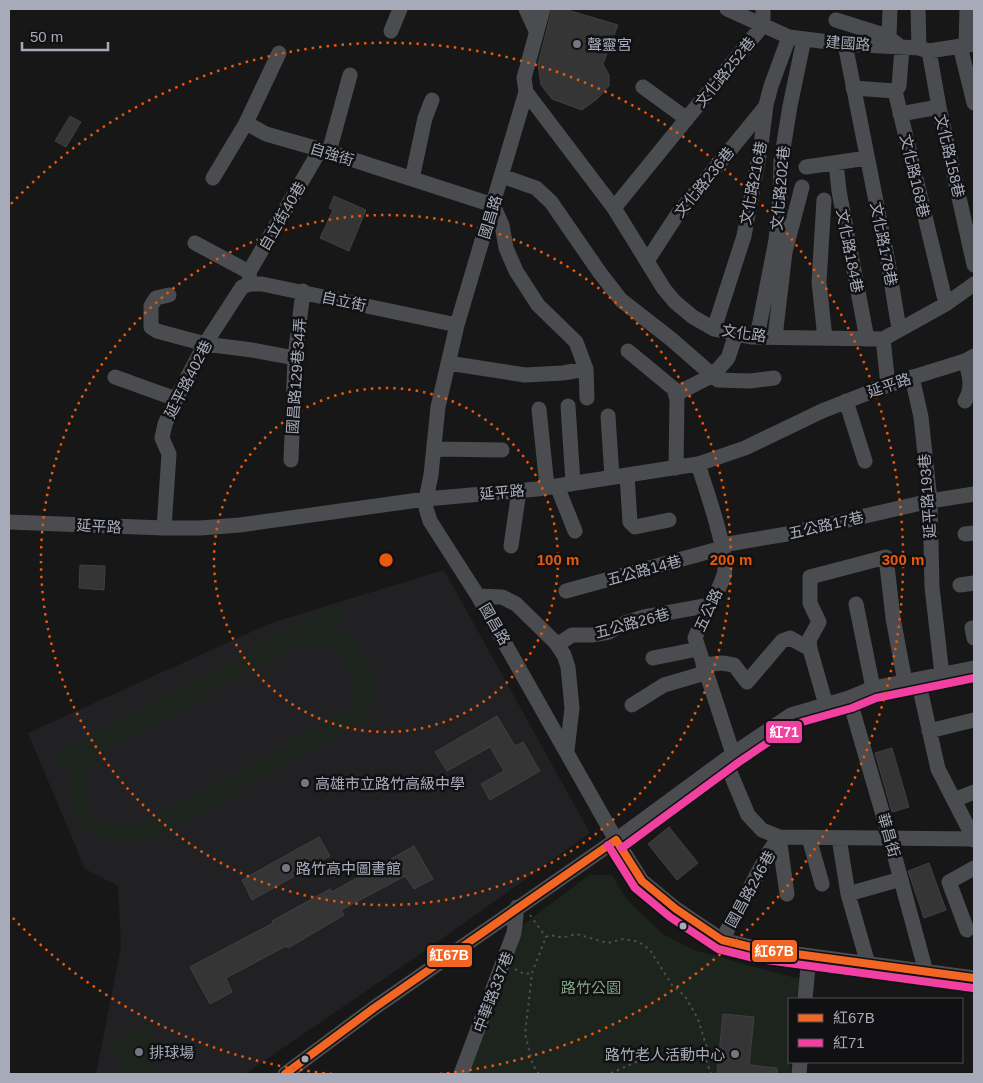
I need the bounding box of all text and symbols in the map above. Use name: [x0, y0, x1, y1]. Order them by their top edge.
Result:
scale bar: [22, 20, 109, 52]
text: 50 m: [30, 28, 63, 45]
street label: 建國路: [825, 33, 871, 53]
street label: 文化路252巷: [692, 34, 758, 110]
place label: 聲靈宮: [587, 36, 632, 53]
marker: 聲靈宮: [571, 38, 583, 50]
street label: 文化路158巷: [932, 113, 968, 199]
street label: 文化路168巷: [897, 133, 933, 219]
street label: 自強街: [308, 139, 356, 169]
street label: 文化路216巷: [737, 140, 769, 226]
street label: 文化路236巷: [671, 144, 737, 220]
street label: 文化路202巷: [768, 145, 792, 231]
street label: 自立街40巷: [255, 179, 309, 253]
street label: 國昌路: [475, 193, 505, 241]
street label: 文化路178巷: [868, 201, 900, 287]
street label: 文化路184巷: [834, 208, 866, 294]
street label: 自立街: [320, 288, 368, 314]
street label: 國昌路129巷34弄: [283, 317, 309, 435]
street label: 文化路: [721, 321, 767, 345]
street label: 延平路402巷: [161, 337, 215, 421]
street label: 延平路: [865, 370, 913, 400]
street label: 延平路193巷: [916, 453, 938, 539]
street label: 延平路: [479, 482, 525, 502]
street label: 五公路17巷: [787, 508, 865, 542]
street label: 延平路: [76, 516, 122, 536]
centre of rings: [377, 551, 395, 569]
text: 100 m: [537, 551, 579, 568]
text: 200 m: [710, 551, 752, 568]
text: 300 m: [882, 551, 924, 568]
street label: 五公路14巷: [605, 552, 683, 588]
street label: 五公路: [691, 586, 725, 634]
street label: 國昌路: [476, 600, 514, 648]
street label: 五公路26巷: [593, 605, 671, 641]
line badge: 紅71: [765, 720, 803, 744]
text: 紅71: [769, 724, 799, 740]
place label: 高雄市立路竹高級中學: [315, 775, 465, 792]
marker: 高雄市立路竹高級中學: [299, 777, 311, 789]
street label: 華昌街: [875, 811, 903, 859]
street label: 國昌路246巷: [722, 848, 778, 930]
place label: 路竹高中圖書館: [296, 860, 401, 877]
marker: 路竹高中圖書館: [280, 862, 292, 874]
unlabelled marker: [678, 921, 688, 931]
line badge: 紅67B: [751, 939, 798, 963]
text: 紅67B: [754, 943, 794, 959]
line badge: 紅67B: [426, 944, 473, 968]
text: 紅67B: [429, 947, 469, 963]
street label: 中華路337巷: [470, 949, 516, 1035]
park label: 路竹公園: [561, 979, 621, 996]
legend: [788, 998, 963, 1063]
text: 紅67B: [833, 1009, 875, 1026]
text: 紅71: [833, 1034, 865, 1051]
place label: 排球場: [149, 1044, 194, 1061]
marker: 排球場: [133, 1046, 145, 1058]
place label: 路竹老人活動中心: [605, 1046, 725, 1063]
marker: 路竹老人活動中心: [729, 1048, 741, 1060]
unlabelled marker: [300, 1054, 310, 1064]

